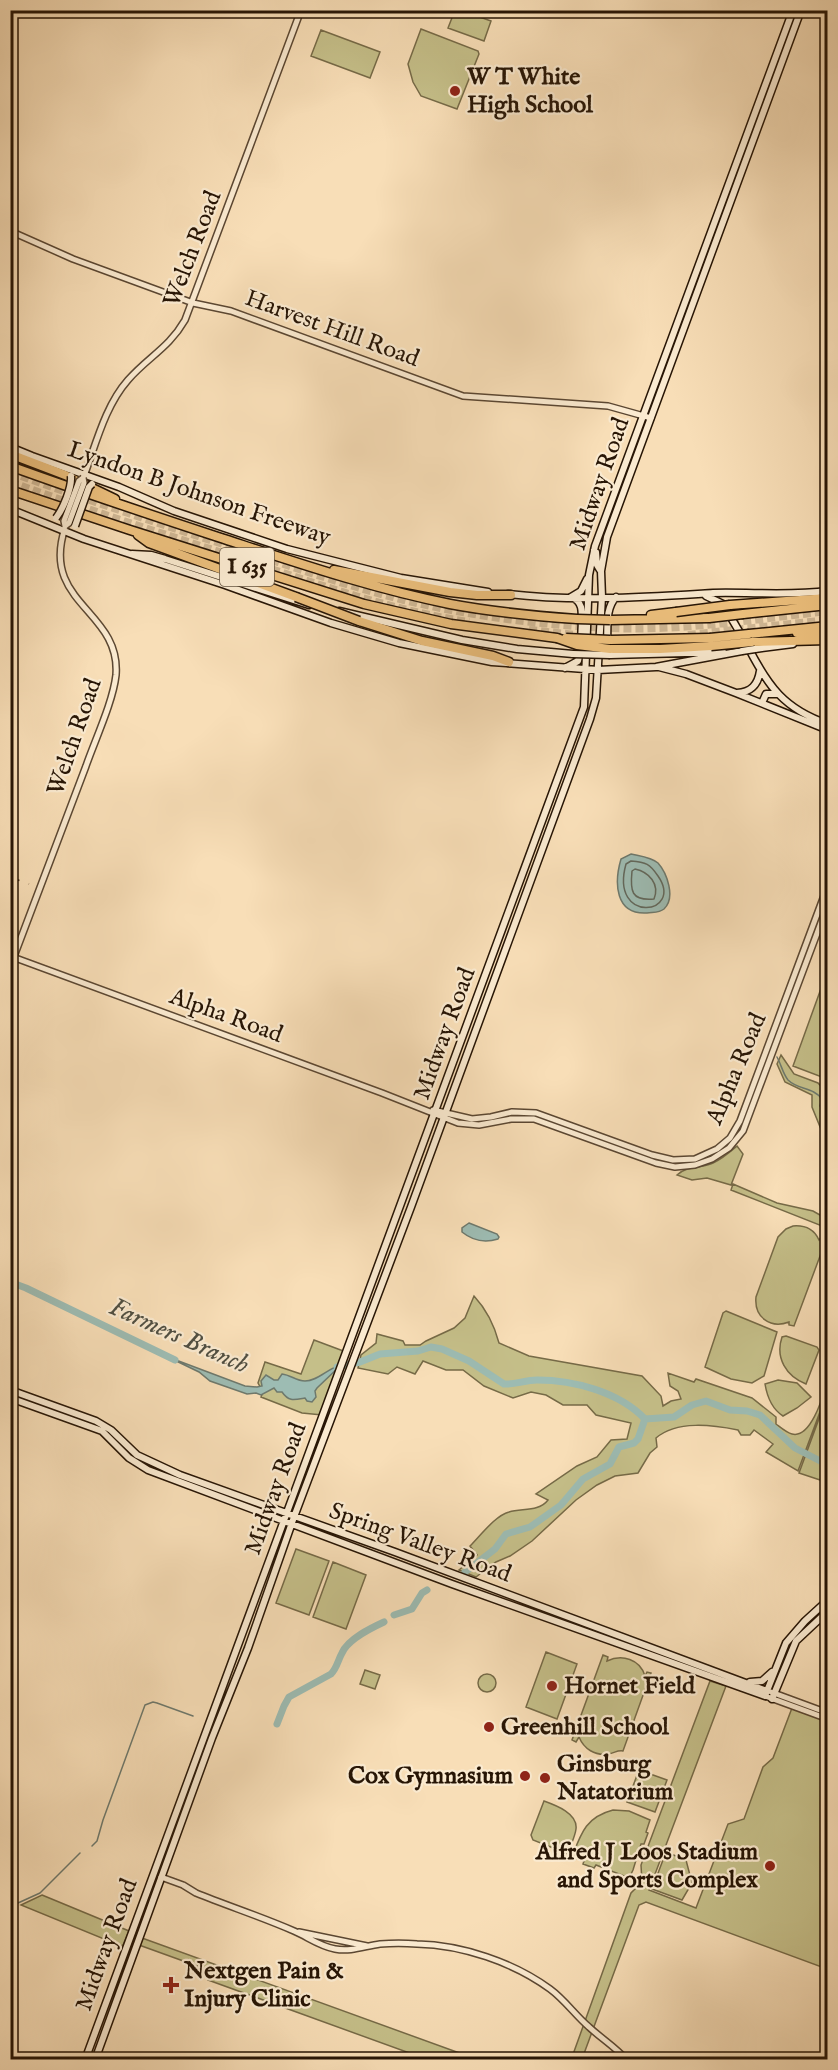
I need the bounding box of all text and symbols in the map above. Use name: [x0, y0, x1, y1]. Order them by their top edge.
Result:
place label: W T White High School: [466, 62, 593, 121]
marker: W T White High School: [448, 84, 462, 98]
street label: Welch Road: [157, 186, 229, 311]
street label: Harvest Hill Road: [241, 283, 423, 375]
street label: Midway Road: [563, 413, 637, 555]
street label: Lyndon B Johnson Freeway: [63, 434, 335, 554]
road number: I 635: [220, 548, 274, 586]
street label: Welch Road: [41, 674, 110, 800]
street label: Midway Road: [407, 963, 483, 1104]
street label: Alpha Road: [164, 981, 287, 1051]
street label: Alpha Road: [699, 1008, 774, 1130]
water label: Farmers Branch: [104, 1291, 254, 1381]
street label: Midway Road: [238, 1418, 314, 1559]
street label: Spring Valley Road: [325, 1496, 515, 1590]
place label: Hornet Field: [564, 1671, 696, 1702]
marker: Hornet Field: [545, 1679, 559, 1693]
place label: Greenhill School: [501, 1712, 669, 1743]
marker: Greenhill School: [482, 1720, 496, 1734]
place label: Ginsburg Natatorium: [556, 1749, 674, 1808]
place label: Cox Gymnasium: [348, 1761, 513, 1792]
marker: Cox Gymnasium: [518, 1769, 532, 1783]
marker: Ginsburg Natatorium: [538, 1771, 552, 1785]
place label: Alfred J Loos Stadium and Sports Complex: [535, 1837, 758, 1896]
marker: Alfred J Loos Stadium and Sports Complex: [763, 1859, 777, 1873]
street label: Midway Road: [69, 1874, 145, 2015]
place label: Nextgen Pain & Injury Clinic: [183, 1956, 344, 2015]
marker: Nextgen Pain & Injury Clinic: [162, 1976, 180, 1994]

